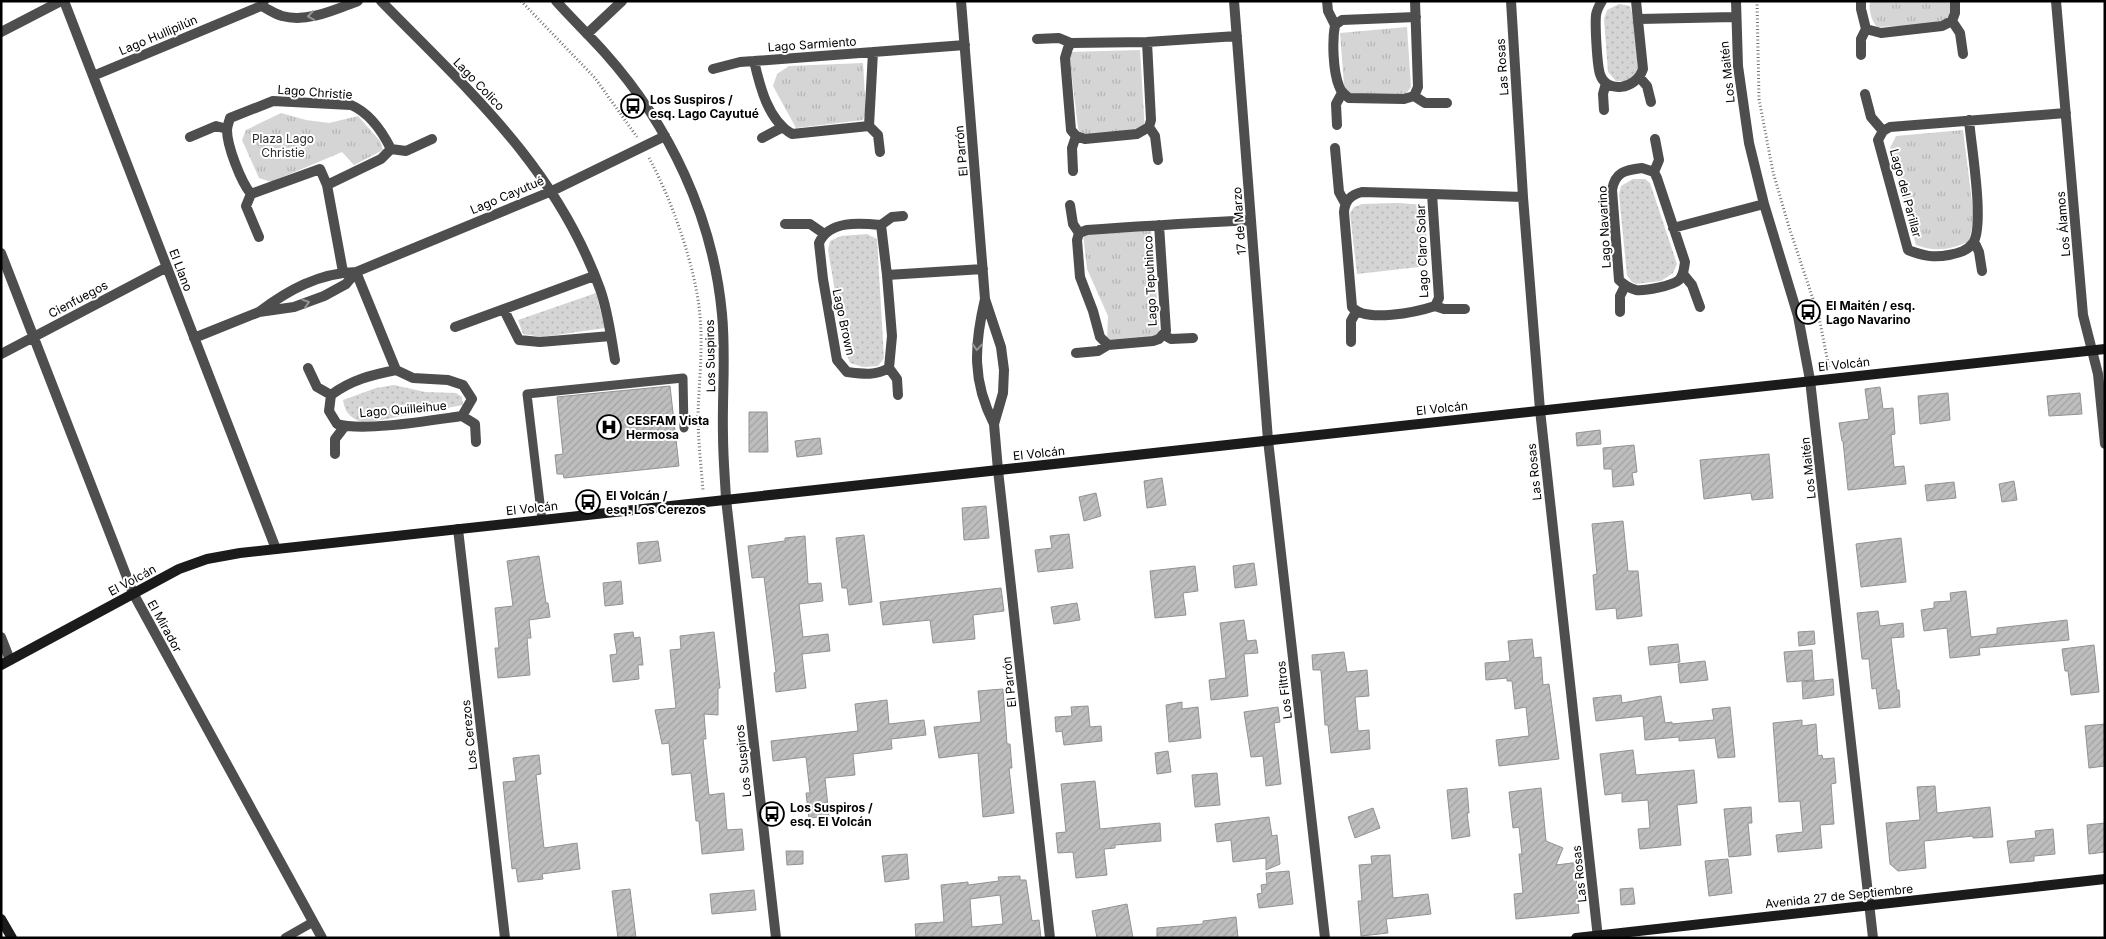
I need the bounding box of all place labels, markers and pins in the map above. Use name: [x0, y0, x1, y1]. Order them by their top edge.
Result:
place label: Los Suspiros / esq. Lago Cayutué: [650, 92, 759, 121]
bus stop icon: Los Suspiros / esq. Lago Cayutué: [620, 93, 646, 119]
place label: El Maitén / esq. Lago Navarino: [1826, 298, 1915, 327]
bus stop icon: El Maitén / esq. Lago Navarino: [1795, 299, 1821, 325]
place label: CESFAM Vista Hermosa: [626, 413, 709, 442]
hospital icon: CESFAM Vista Hermosa: [596, 414, 622, 440]
place label: El Volcán / esq. Los Cerezos: [606, 488, 706, 517]
bus stop icon: El Volcán / esq. Los Cerezos: [575, 489, 601, 515]
place label: Los Suspiros / esq. El Volcán: [790, 800, 873, 829]
bus stop icon: Los Suspiros / esq. El Volcán: [759, 801, 785, 827]

